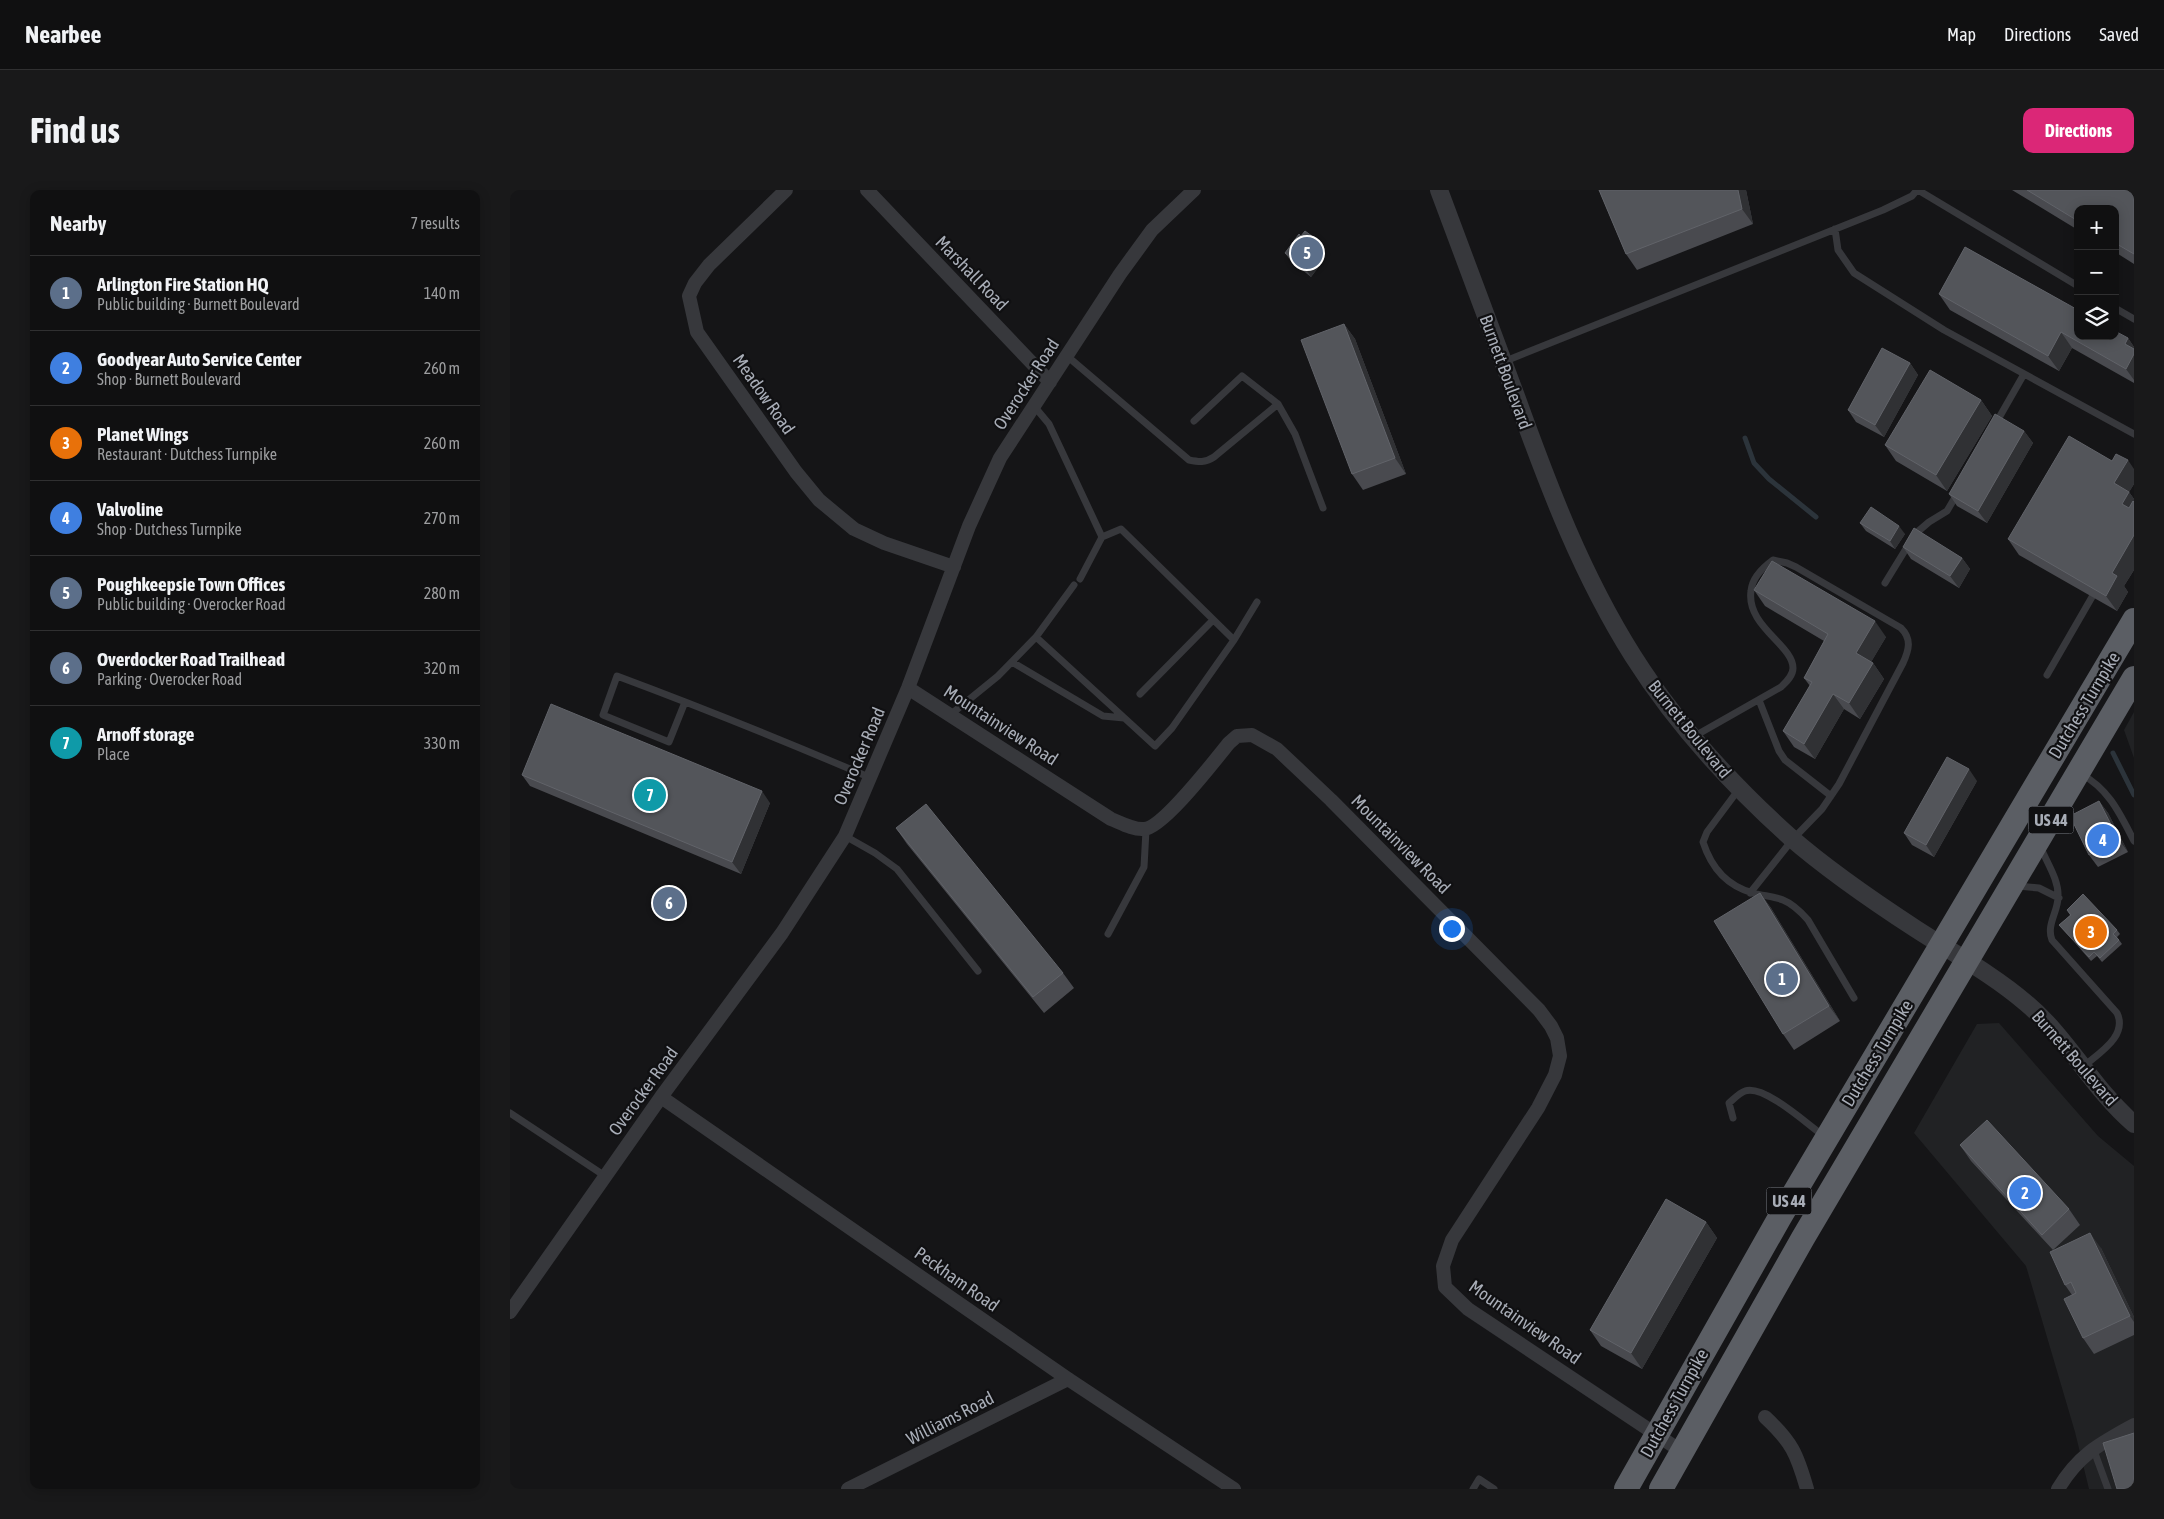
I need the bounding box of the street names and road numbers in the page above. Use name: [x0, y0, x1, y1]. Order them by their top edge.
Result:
street label: Marshall Road: [931, 231, 1013, 315]
street label: Burnett Boulevard: [1476, 312, 1536, 432]
street label: Overocker Road: [989, 335, 1063, 433]
street label: Meadow Road: [729, 350, 799, 438]
street label: Dutchess Turnpike: [2044, 648, 2124, 762]
street label: Burnett Boulevard: [1644, 676, 1736, 782]
street label: Mountainview Road: [940, 680, 1062, 770]
street label: Overocker Road: [829, 704, 889, 808]
street label: Mountainview Road: [1347, 790, 1455, 898]
road number: US 44: [2028, 806, 2074, 834]
street label: Dutchess Turnpike: [1837, 996, 1917, 1110]
street label: Burnett Boulevard: [2028, 1006, 2122, 1110]
street label: Overocker Road: [604, 1043, 682, 1139]
road number: US 44: [1766, 1188, 1812, 1214]
street label: Peckham Road: [911, 1242, 1003, 1316]
street label: Mountainview Road: [1465, 1276, 1585, 1368]
street label: Dutchess Turnpike: [1636, 1345, 1712, 1461]
street label: Williams Road: [903, 1387, 997, 1449]

